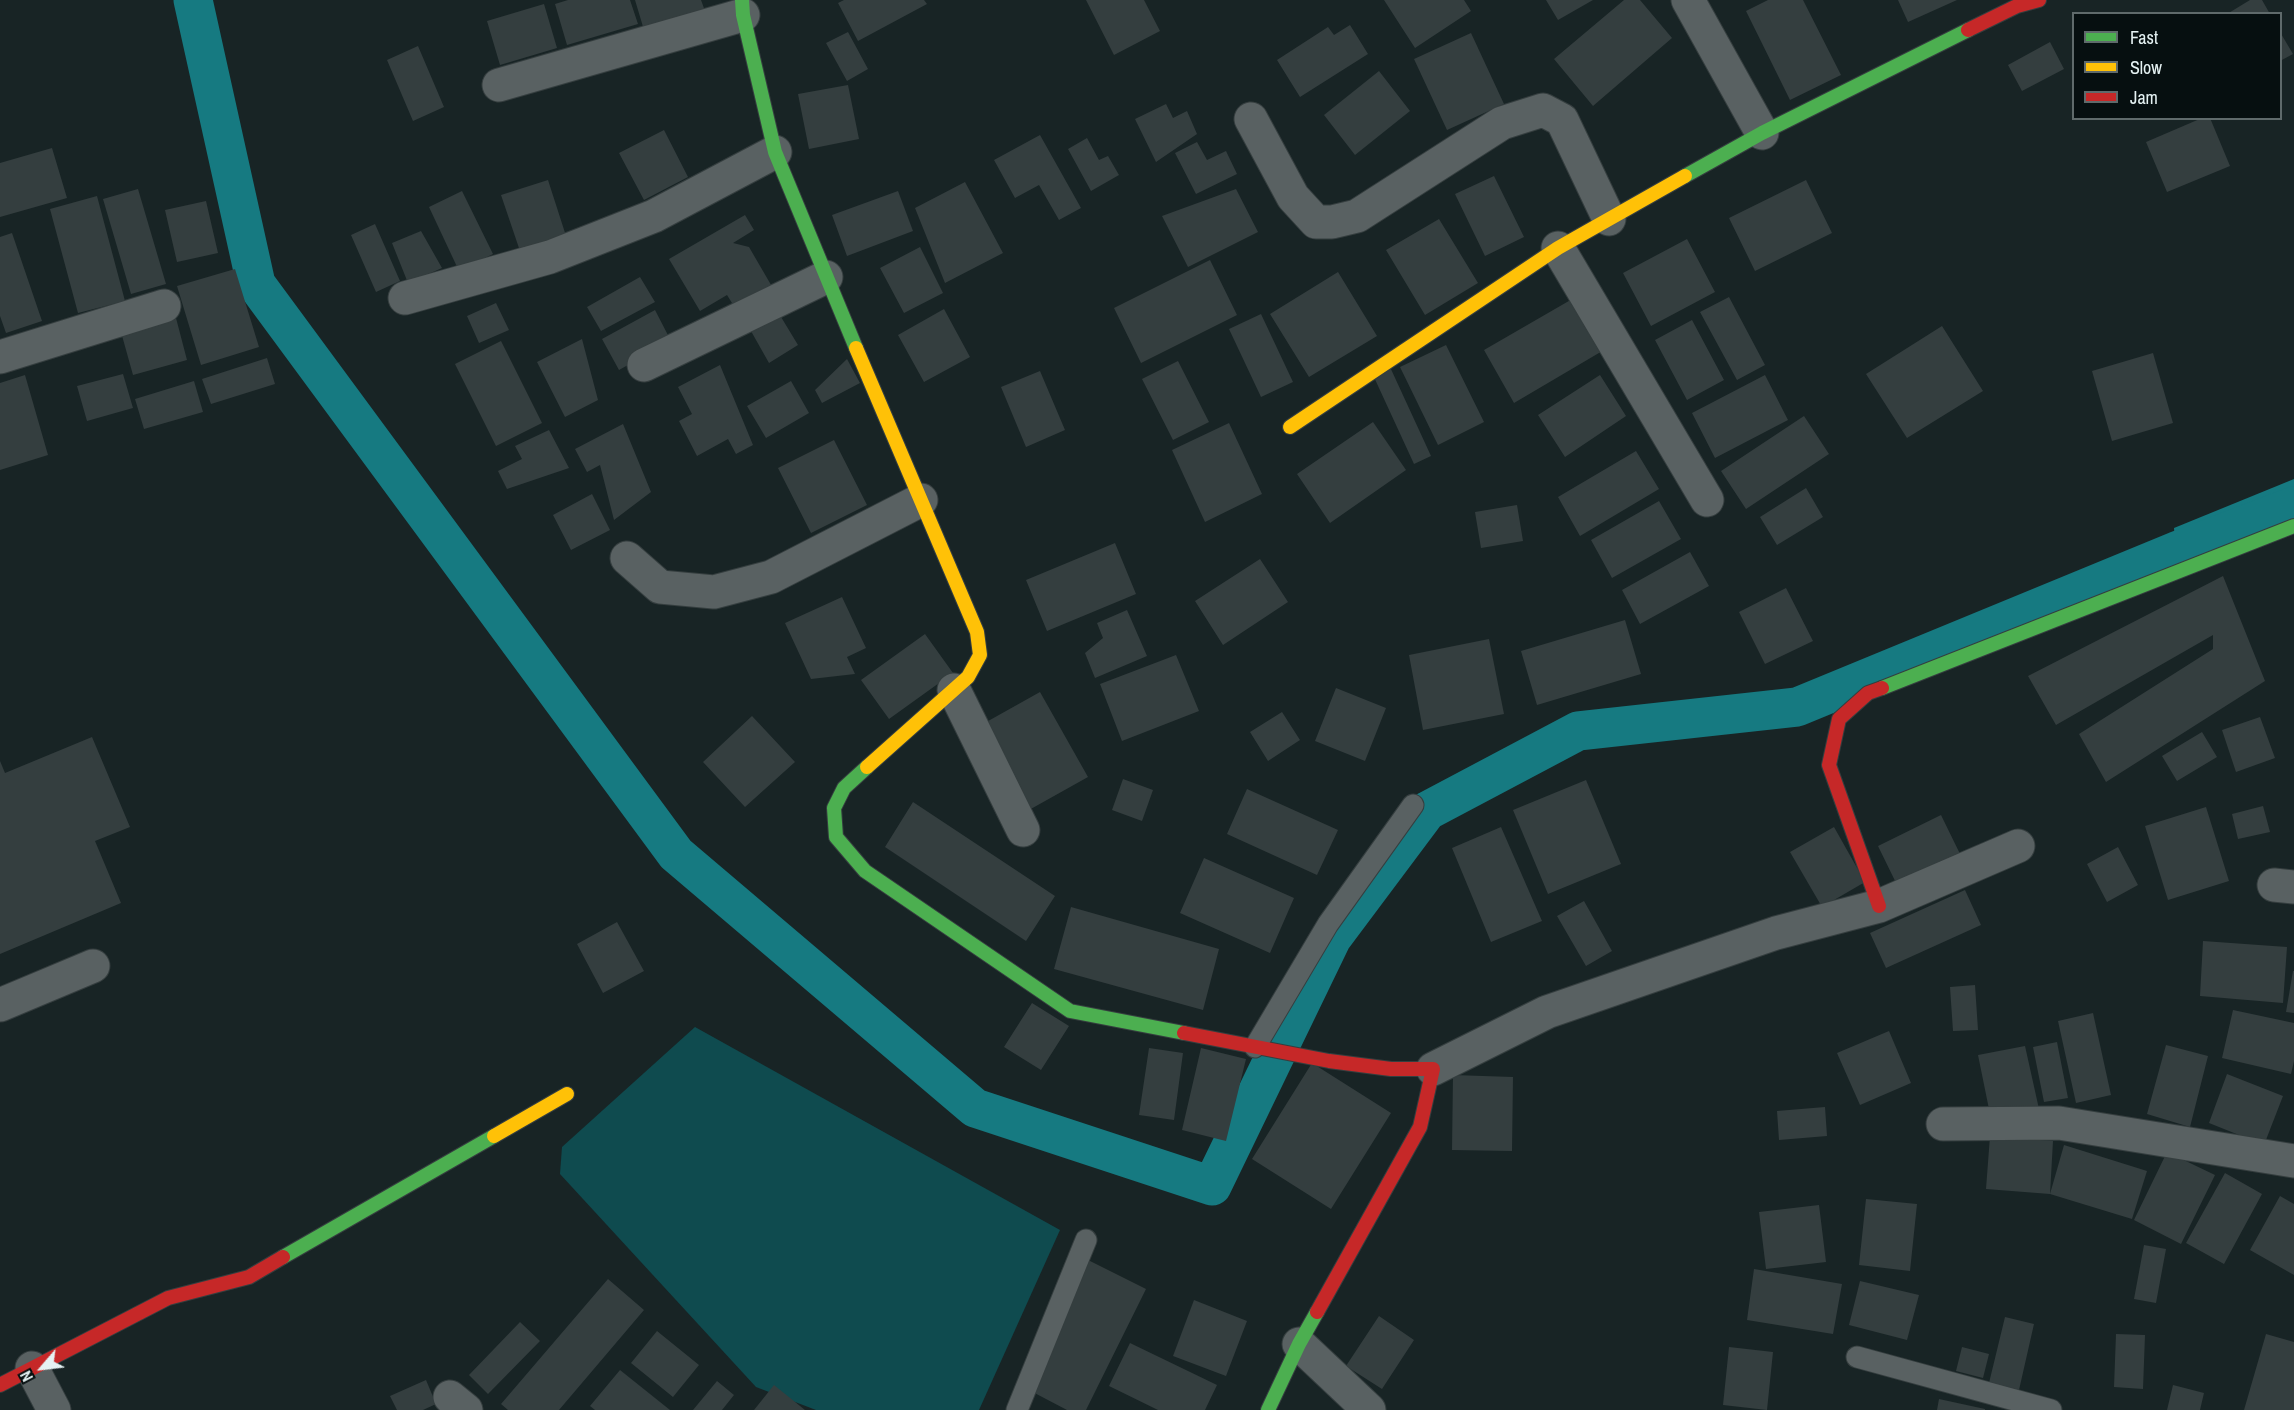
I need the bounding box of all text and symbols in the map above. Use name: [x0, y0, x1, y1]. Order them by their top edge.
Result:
legend: [2072, 12, 2282, 120]
text: Fast: [2130, 25, 2158, 50]
text: Slow: [2130, 55, 2162, 80]
text: Jam: [2130, 85, 2158, 110]
north arrow: [12, 1338, 72, 1398]
text: N: [14, 1367, 38, 1386]

